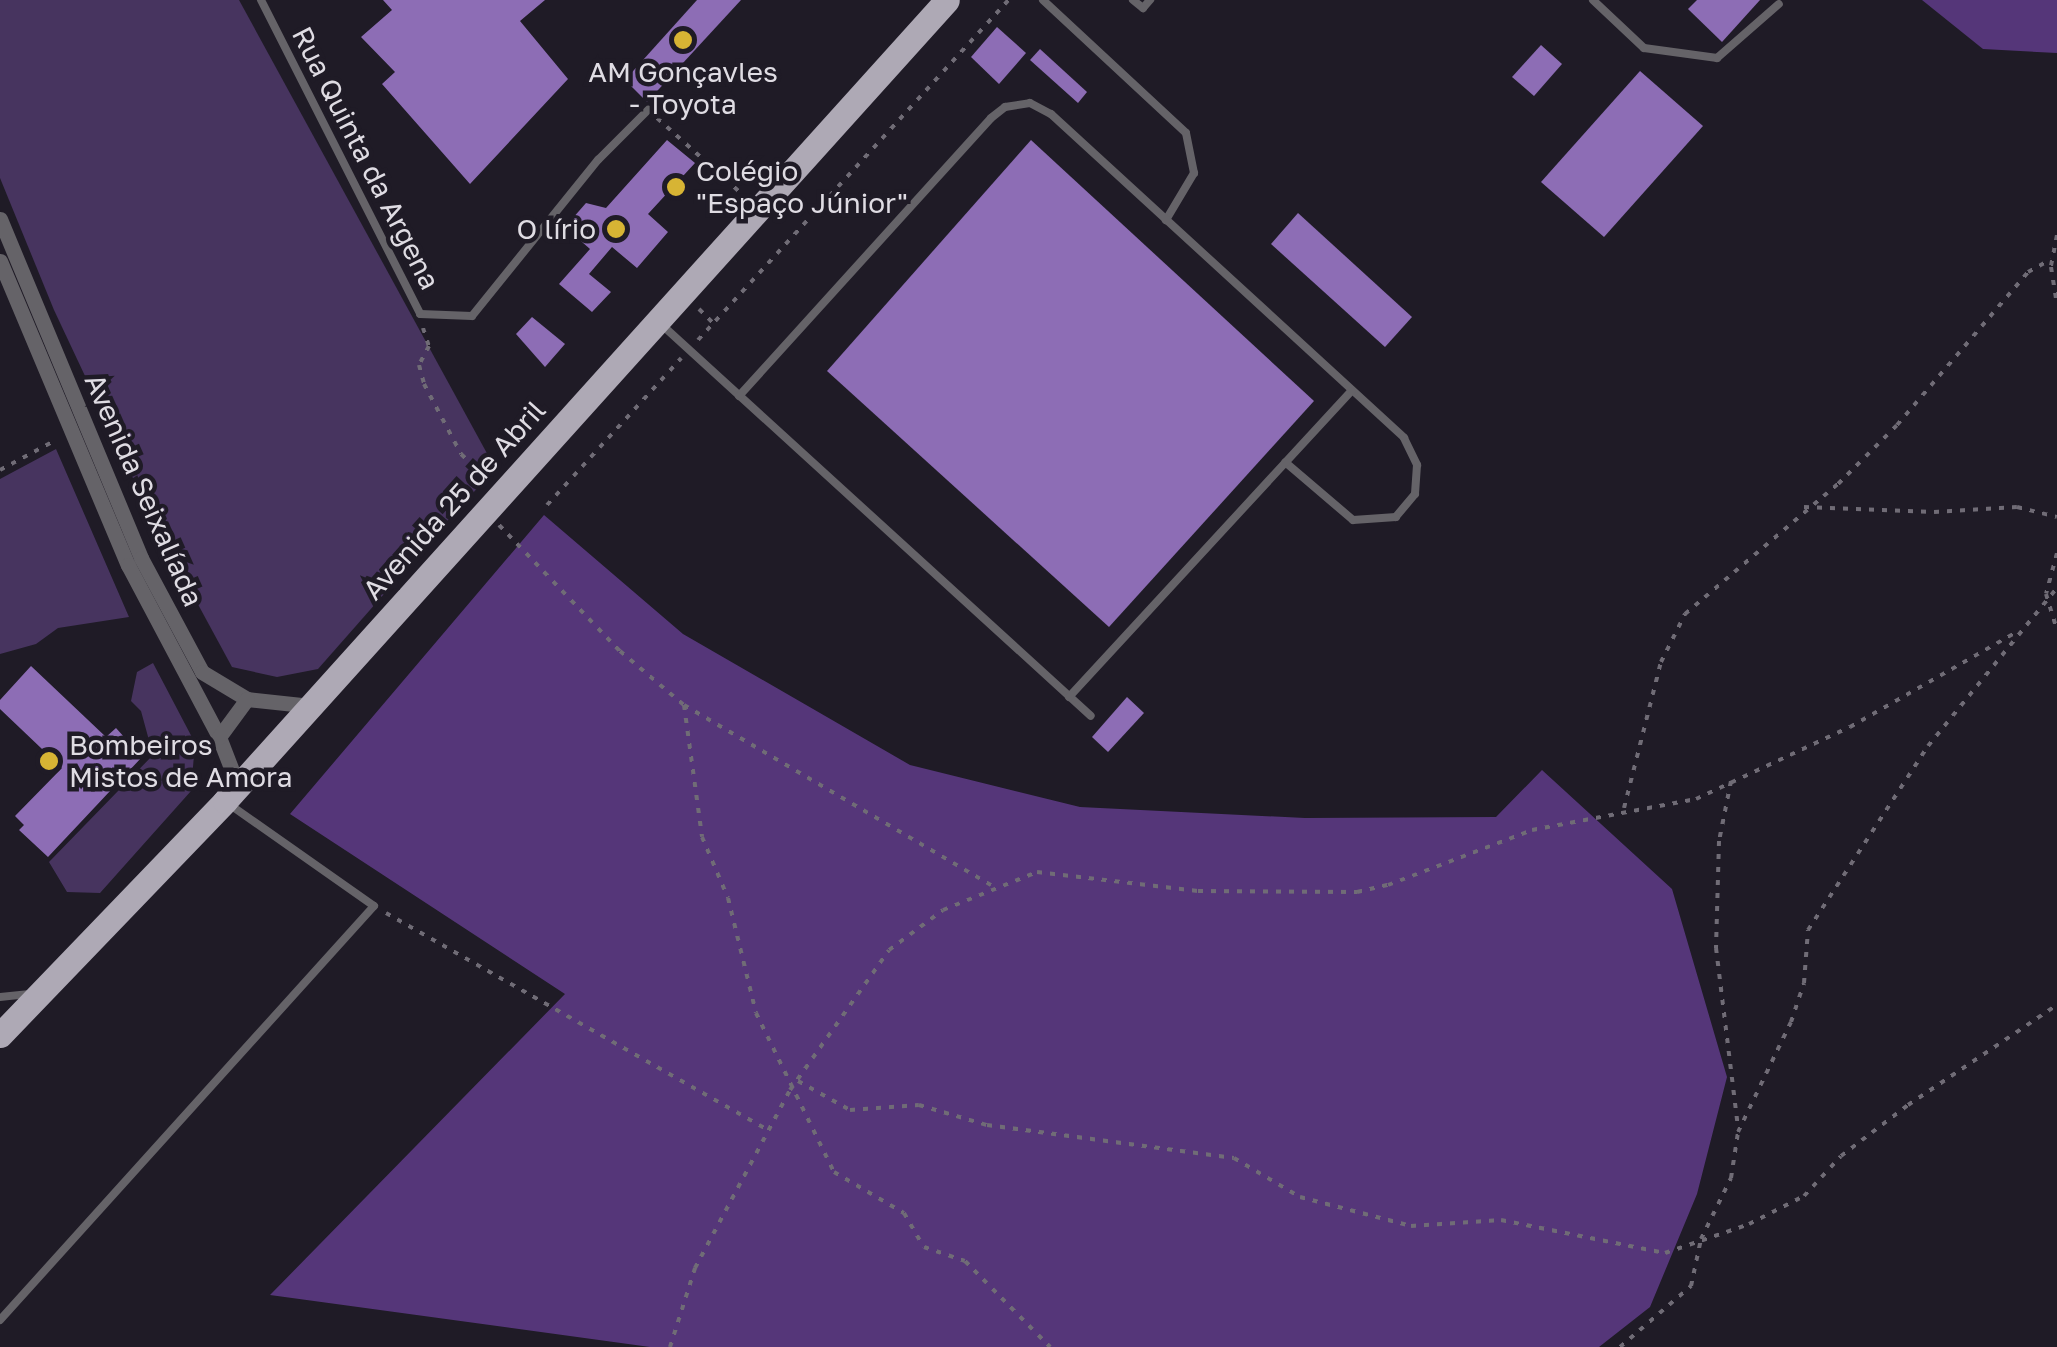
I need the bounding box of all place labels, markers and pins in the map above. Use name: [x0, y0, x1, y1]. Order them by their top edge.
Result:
marker: AM Gonçavles - Toyota: [672, 29, 694, 51]
place label: AM Gonçavles - Toyota: [588, 55, 778, 121]
place label: Colégio "Espaço Júnior": [696, 154, 908, 220]
marker: Colégio "Espaço Júnior": [665, 176, 687, 198]
place label: O lírio: [517, 212, 596, 246]
marker: O lírio: [605, 218, 627, 240]
place label: Bombeiros Mistos de Amora: [69, 728, 293, 794]
marker: Bombeiros Mistos de Amora: [38, 750, 60, 772]

